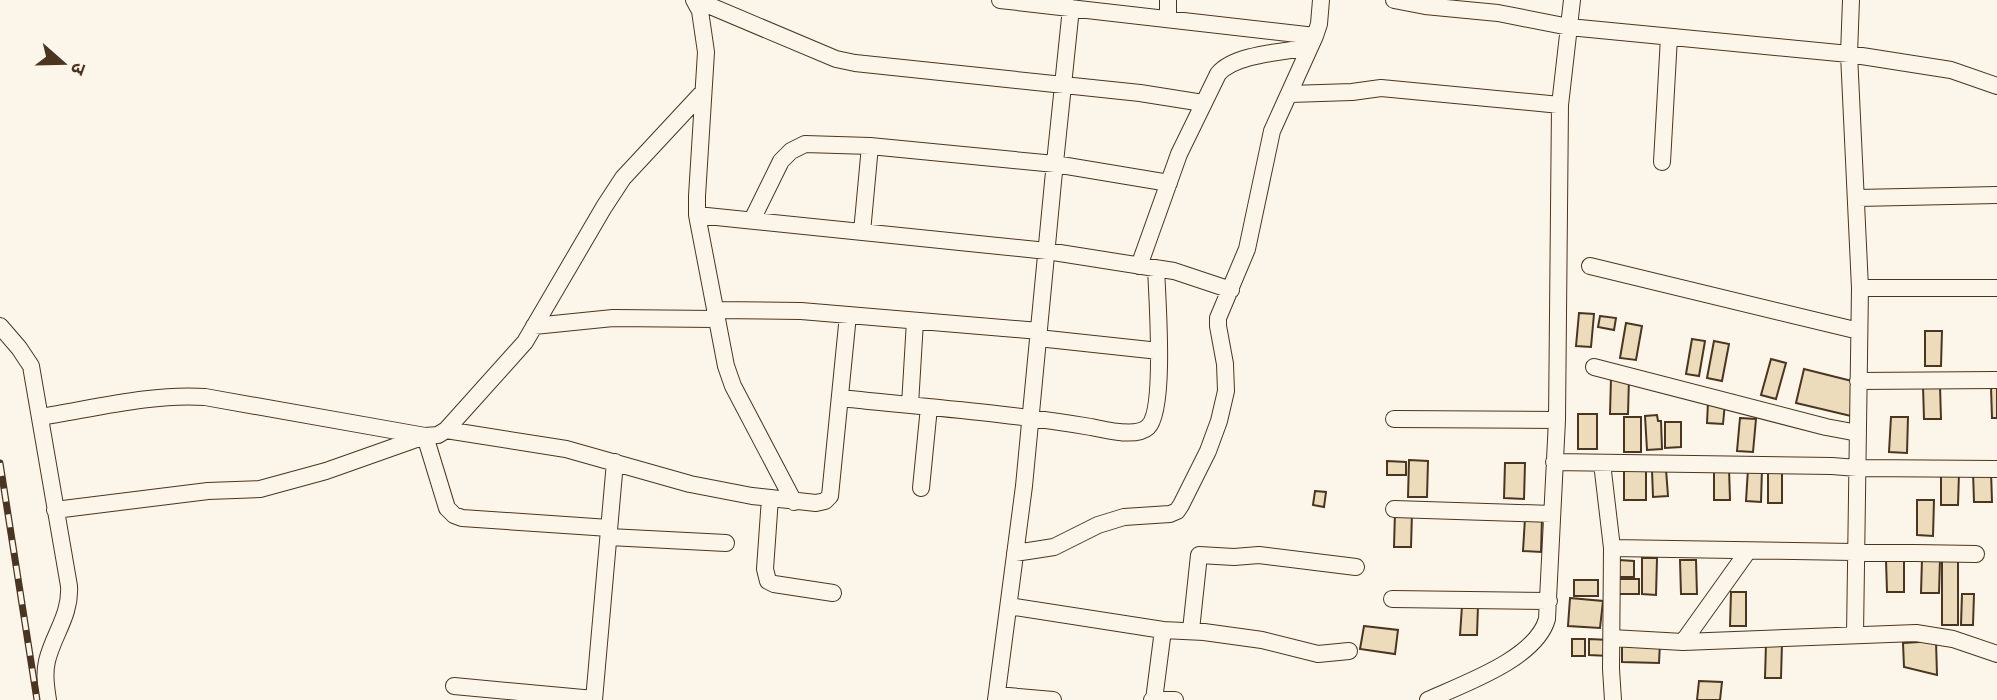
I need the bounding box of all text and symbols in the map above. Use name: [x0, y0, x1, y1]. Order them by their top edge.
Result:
north arrow: [28, 28, 98, 98]
text: उ: [65, 59, 93, 79]

